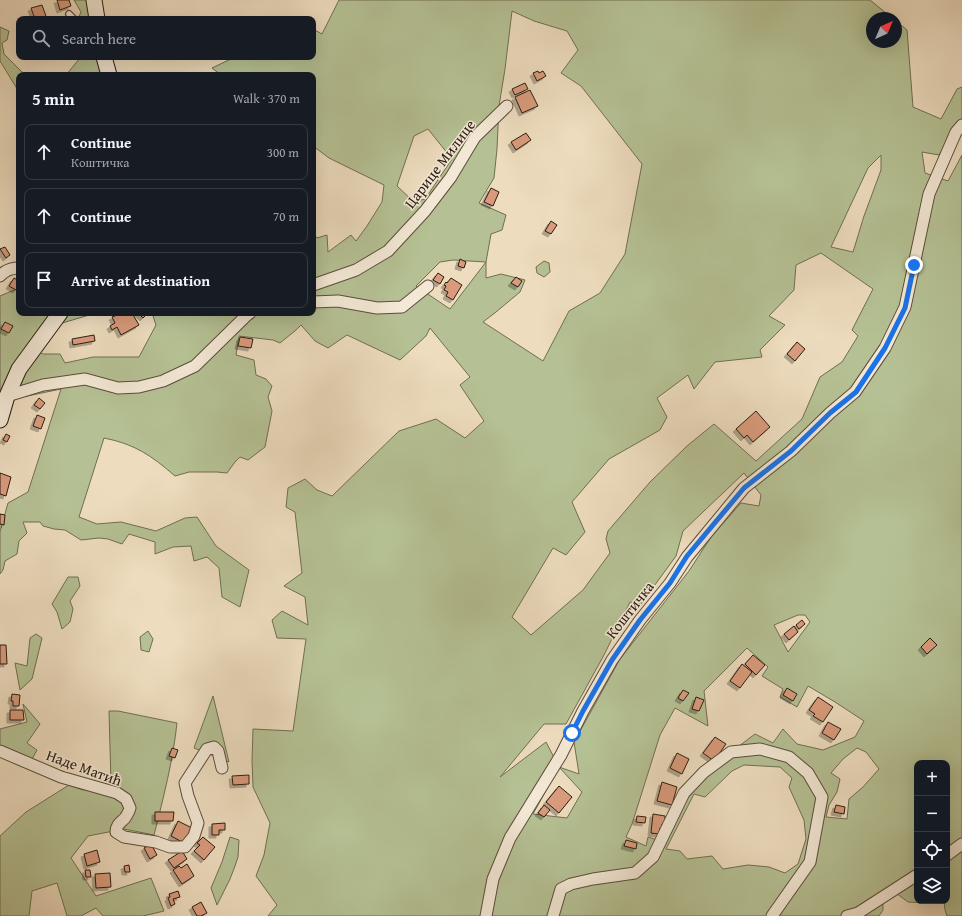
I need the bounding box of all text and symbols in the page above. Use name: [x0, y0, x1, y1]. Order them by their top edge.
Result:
north arrow: [866, 12, 902, 48]
search box: [16, 16, 316, 60]
icon: search: [30, 27, 52, 49]
text: Search here: [62, 28, 136, 49]
text: 5 min: [32, 86, 74, 111]
text: Walk · 370 m: [233, 89, 300, 108]
street label: Царице Милице: [399, 115, 480, 212]
text: Continue: [71, 132, 132, 153]
icon: ahead: [33, 141, 55, 163]
text: 300 m: [267, 143, 299, 162]
text: Коштичка: [71, 153, 129, 172]
icon: ahead: [33, 205, 55, 227]
text: Continue: [71, 206, 132, 227]
text: 70 m: [273, 207, 299, 226]
route end: [905, 256, 923, 274]
icon: arrive: [33, 269, 55, 291]
text: Arrive at destination: [71, 270, 210, 291]
street label: Коштичка: [601, 576, 659, 643]
route start: [563, 724, 581, 742]
street label: Наде Матић: [43, 744, 125, 791]
map controls: [914, 760, 950, 904]
button: +: [914, 760, 950, 796]
button: −: [914, 796, 950, 832]
button: locate: [914, 832, 950, 868]
button: layers: [914, 868, 950, 904]

